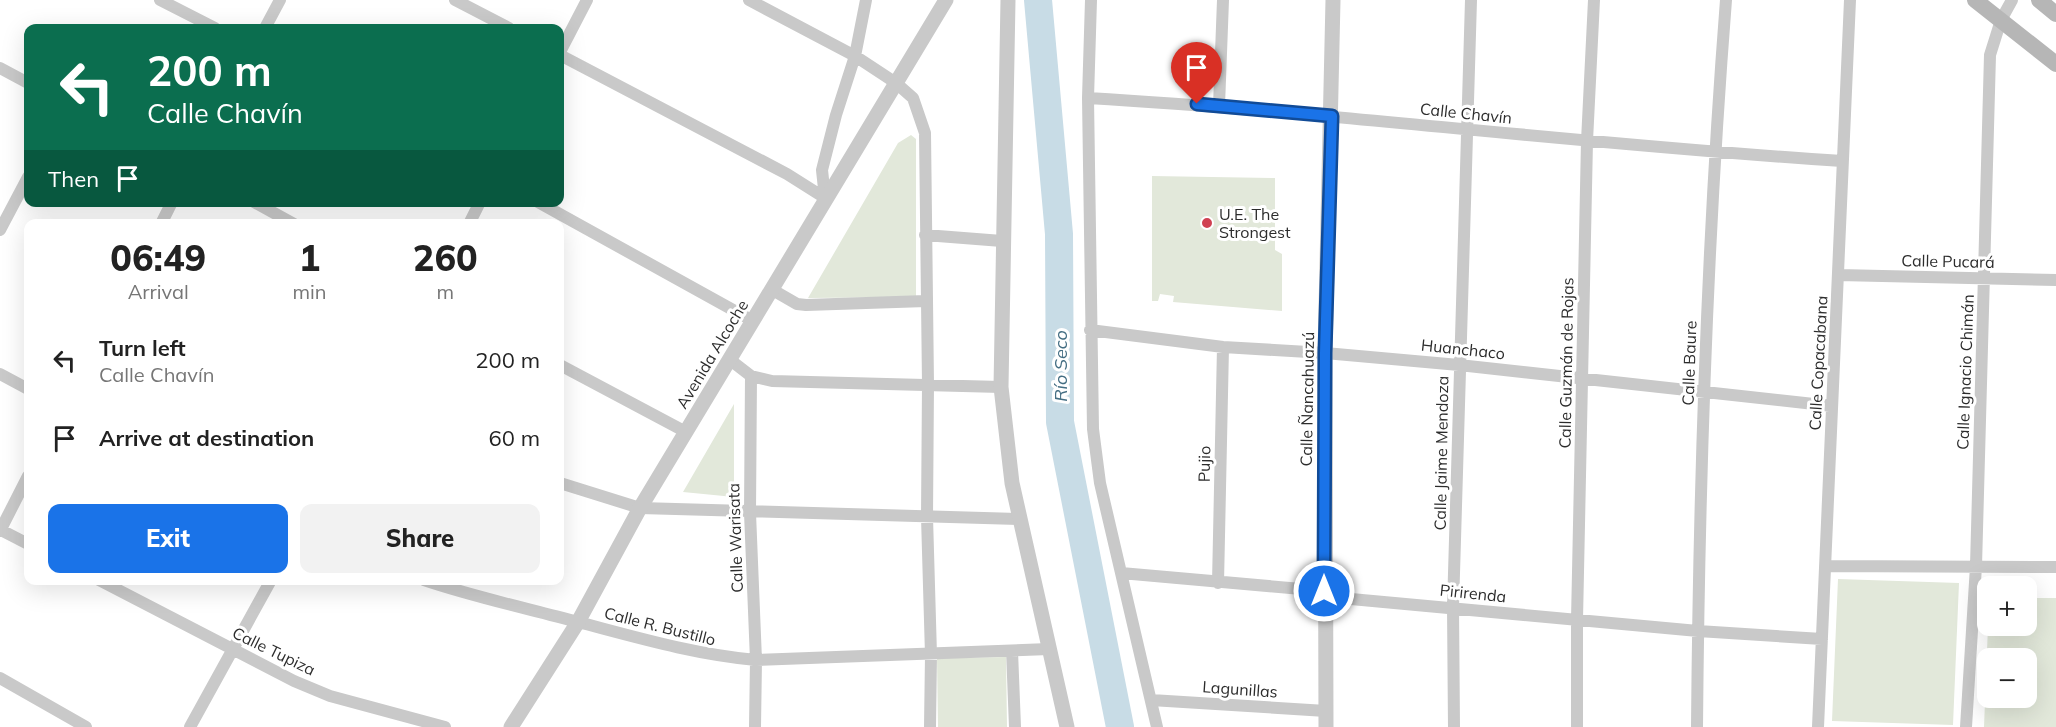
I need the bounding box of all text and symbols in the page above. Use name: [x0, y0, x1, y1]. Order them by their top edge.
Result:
pin: [1171, 42, 1222, 104]
text: 200 m: [147, 44, 272, 97]
icon: left: [48, 48, 126, 126]
icon: arrive: [1180, 51, 1213, 84]
text: Calle Chavín: [147, 96, 303, 130]
street label: Calle Chavín: [1419, 98, 1513, 128]
icon: arrive: [111, 162, 144, 195]
text: Then: [48, 165, 99, 193]
place label: U.E. The Strongest: [1219, 204, 1291, 242]
marker: U.E. The Strongest: [1200, 216, 1214, 230]
text: 06:49: [110, 235, 206, 280]
text: 1: [299, 235, 320, 280]
text: 260: [413, 235, 478, 280]
street label: Calle Pucará: [1901, 250, 1995, 272]
street label: Calle Guzmán de Rojas: [1555, 277, 1577, 449]
text: Arrival: [128, 279, 189, 304]
text: min: [292, 279, 327, 304]
text: m: [436, 279, 454, 304]
street label: Calle Ignacio Chimán: [1952, 294, 1978, 450]
street label: Calle Copacabana: [1804, 295, 1832, 431]
street label: Avenida Alcoche: [672, 296, 752, 412]
street label: Calle Baure: [1678, 320, 1700, 406]
water label: Río Seco: [1049, 330, 1072, 402]
street label: Calle Ñancahuazú: [1296, 331, 1318, 467]
text: Turn left: [99, 334, 186, 362]
street label: Huanchaco: [1420, 335, 1506, 363]
icon: left: [48, 344, 81, 377]
text: 200 m: [475, 346, 540, 374]
text: Calle Chavín: [99, 362, 214, 387]
street label: Calle Jaime Mendoza: [1430, 376, 1452, 530]
icon: arrive: [48, 422, 81, 455]
text: Arrive at destination: [99, 424, 314, 452]
text: 60 m: [489, 424, 540, 452]
street label: Pujio: [1194, 446, 1214, 482]
street label: Calle Warisata: [723, 483, 747, 593]
button: Exit: [48, 504, 288, 573]
button: Share: [300, 504, 540, 573]
position arrow: [1292, 559, 1356, 623]
map controls: [1977, 576, 2037, 708]
button: +: [1977, 576, 2037, 636]
street label: Pirirenda: [1439, 580, 1507, 606]
street label: Calle R. Bustillo: [602, 603, 718, 649]
street label: Calle Tupiza: [229, 622, 319, 680]
button: −: [1977, 648, 2037, 708]
street label: Lagunillas: [1202, 676, 1278, 702]

